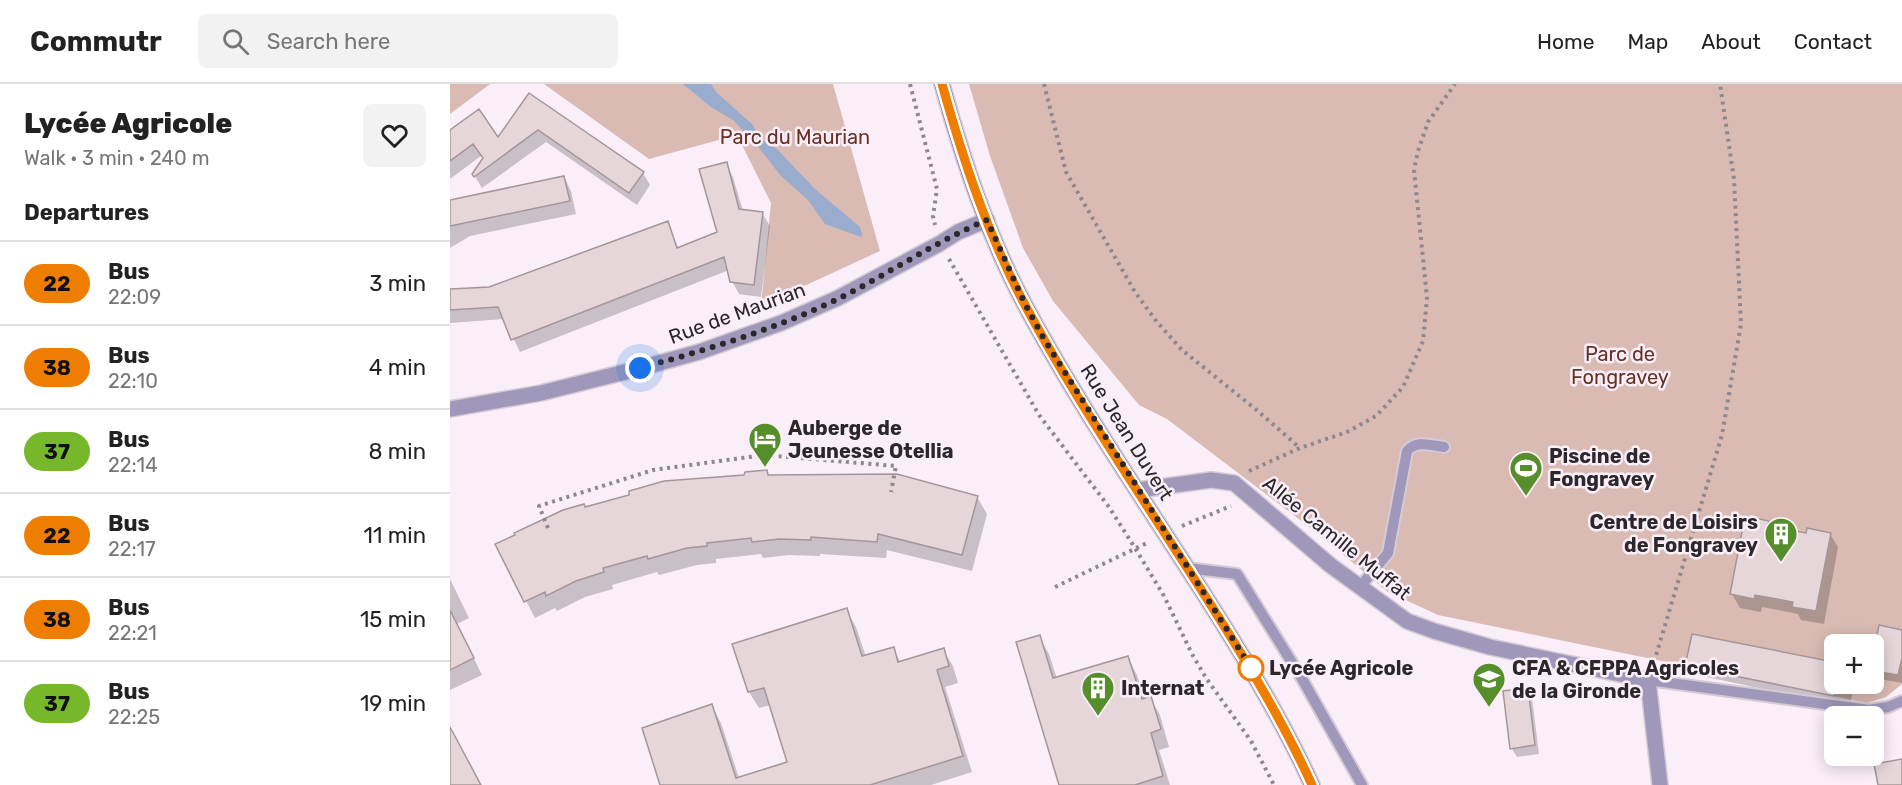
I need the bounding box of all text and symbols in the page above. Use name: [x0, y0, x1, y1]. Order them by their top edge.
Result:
search box: [198, 14, 618, 68]
text: Commutr: [30, 25, 162, 58]
icon: search: [219, 25, 252, 58]
text: Search here: [267, 28, 390, 55]
text: Home: [1537, 29, 1594, 54]
text: Map: [1627, 29, 1668, 54]
text: About: [1701, 29, 1761, 54]
text: Contact: [1794, 29, 1872, 54]
button: heart: [363, 104, 426, 167]
text: Lycée Agricole: [24, 107, 232, 140]
park label: Parc du Maurian: [720, 125, 870, 149]
text: Walk · 3 min · 240 m: [24, 146, 209, 170]
text: Departures: [24, 199, 149, 226]
text: Bus: [108, 258, 150, 285]
text: 3 min: [369, 270, 426, 297]
text: 22: [43, 271, 71, 296]
street label: Rue de Maurian: [665, 277, 809, 349]
text: 22:09: [108, 285, 161, 309]
text: Bus: [108, 342, 150, 369]
park label: Parc de Fongravey: [1571, 342, 1669, 389]
your location: [625, 353, 655, 383]
text: 4 min: [369, 354, 426, 381]
text: 38: [43, 355, 71, 380]
street label: Rue Jean Duvert: [1075, 359, 1179, 505]
text: 22:10: [108, 369, 158, 393]
place label: Auberge de Jeunesse Otellia: [788, 416, 954, 463]
hotel icon: Auberge de Jeunesse Otellia: [747, 421, 783, 468]
text: Bus: [108, 426, 150, 453]
text: 8 min: [368, 438, 426, 465]
text: 37: [44, 439, 70, 464]
place label: Piscine de Fongravey: [1549, 444, 1654, 491]
sports icon: Piscine de Fongravey: [1508, 450, 1544, 497]
text: 22:14: [108, 453, 158, 477]
street label: Allée Camille Muffat: [1258, 471, 1416, 605]
text: Bus: [108, 510, 150, 537]
place label: Centre de Loisirs de Fongravey: [1589, 510, 1758, 557]
building icon: Centre de Loisirs de Fongravey: [1763, 516, 1799, 563]
text: 11 min: [364, 522, 426, 549]
text: 22: [43, 523, 71, 548]
text: 22:17: [108, 537, 155, 561]
text: Bus: [108, 594, 150, 621]
text: 15 min: [360, 606, 426, 633]
text: 38: [43, 607, 71, 632]
text: 22:21: [108, 621, 157, 645]
map controls: [1824, 634, 1884, 766]
button: +: [1824, 634, 1884, 694]
marker: Lycée Agricole: [1238, 655, 1264, 681]
place label: Lycée Agricole: [1269, 656, 1413, 680]
place label: CFA & CFPPA Agricoles de la Gironde: [1512, 656, 1739, 703]
school or university icon: CFA & CFPPA Agricoles de la Gironde: [1471, 661, 1507, 708]
building icon: Internat: [1080, 670, 1116, 717]
place label: Internat: [1121, 676, 1204, 700]
text: Bus: [108, 678, 150, 705]
text: 19 min: [360, 690, 426, 717]
text: 37: [44, 691, 70, 716]
text: 22:25: [108, 705, 160, 729]
button: −: [1824, 706, 1884, 766]

